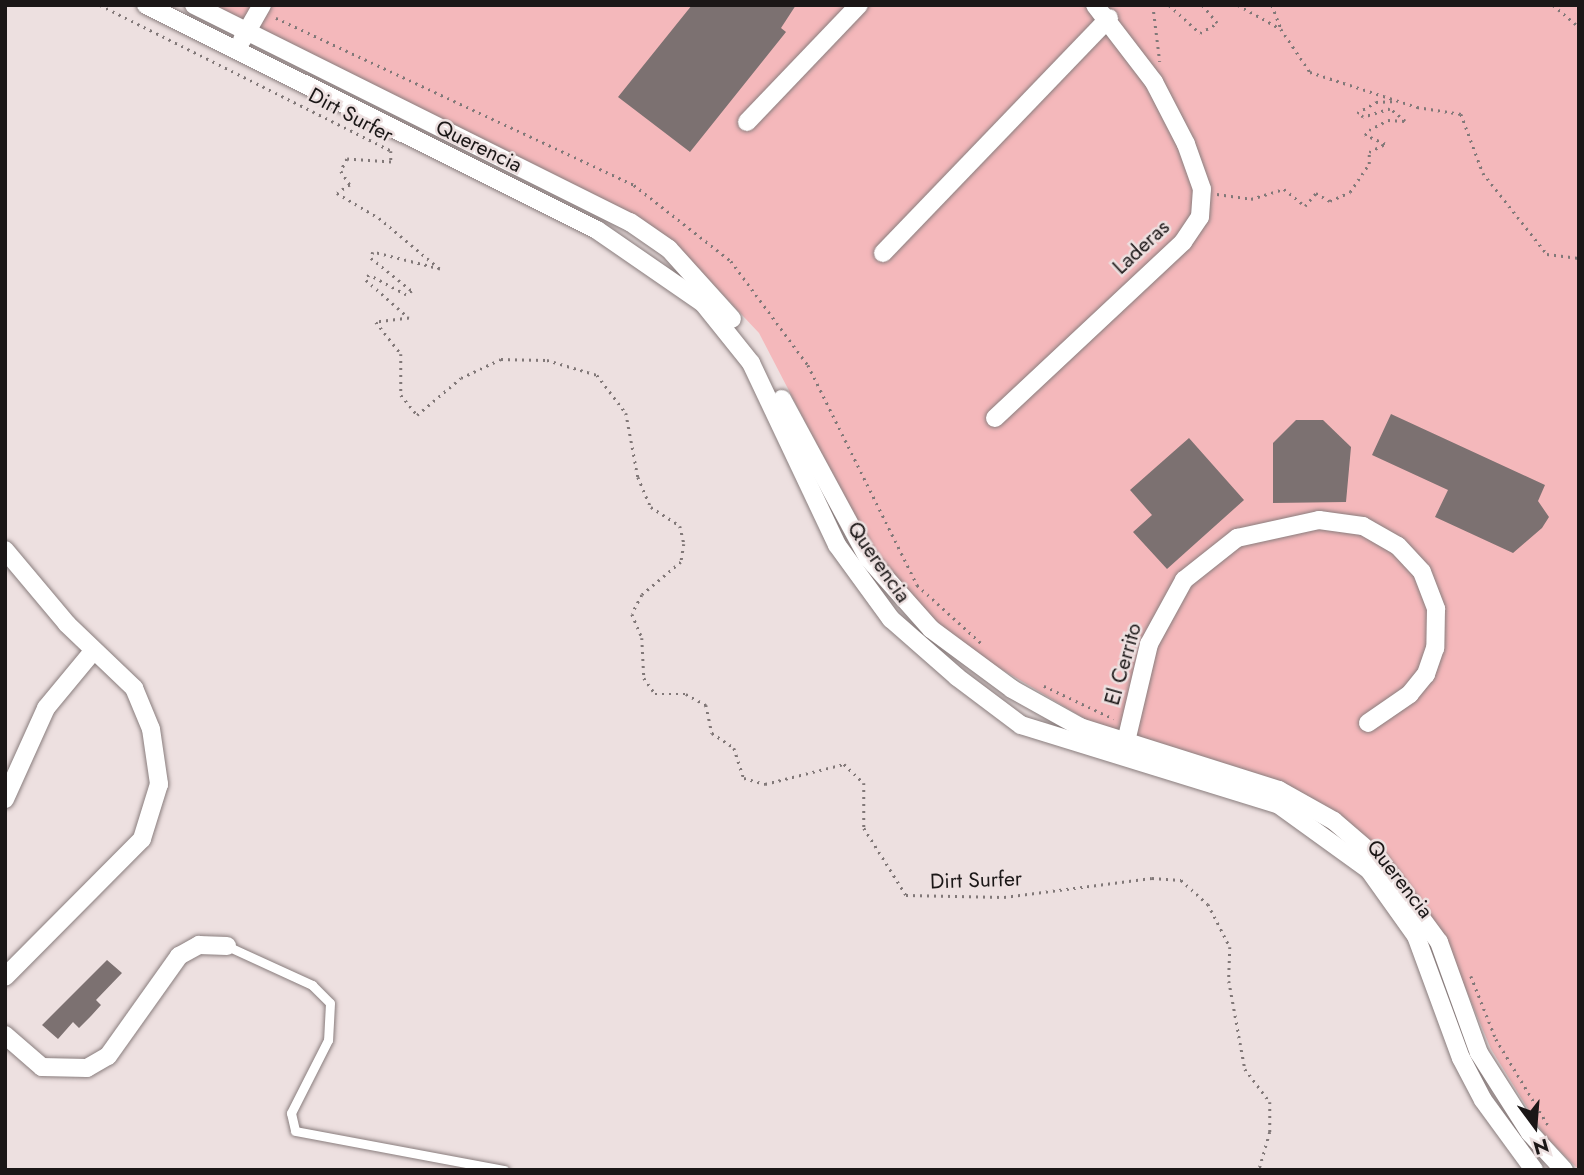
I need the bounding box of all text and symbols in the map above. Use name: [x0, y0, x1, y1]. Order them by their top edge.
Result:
street label: Dirt Surfer: [304, 82, 398, 148]
street label: Querencia: [432, 114, 526, 178]
street label: Laderas: [1108, 215, 1174, 279]
street label: Querencia: [842, 517, 916, 607]
street label: El Cerrito: [1099, 620, 1147, 708]
street label: Querencia: [1362, 835, 1438, 923]
street label: Dirt Surfer: [930, 866, 1022, 894]
north arrow: [1500, 1091, 1570, 1161]
text: N: [1530, 1132, 1552, 1162]

